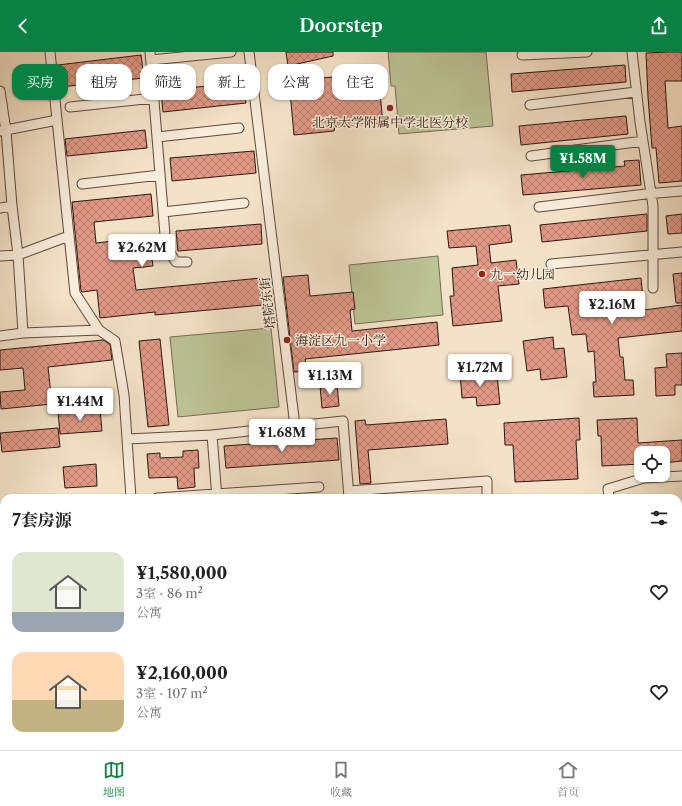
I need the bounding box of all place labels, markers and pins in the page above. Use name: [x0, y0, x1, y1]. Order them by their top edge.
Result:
marker: 北京大学附属中学北医分校: [385, 103, 395, 113]
place label: 北京大学附属中学北医分校: [312, 114, 468, 130]
pin: ¥1.58M: [550, 145, 616, 179]
pin: ¥2.62M: [109, 234, 175, 268]
place label: 九一幼儿园: [490, 266, 555, 282]
marker: 九一幼儿园: [477, 269, 487, 279]
pin: ¥2.16M: [579, 291, 645, 325]
place label: 海淀区九一小学: [295, 332, 386, 348]
marker: 海淀区九一小学: [282, 335, 292, 345]
pin: ¥1.72M: [447, 354, 513, 388]
pin: ¥1.13M: [297, 362, 363, 396]
pin: ¥1.44M: [47, 388, 113, 422]
pin: ¥1.68M: [249, 419, 315, 453]

